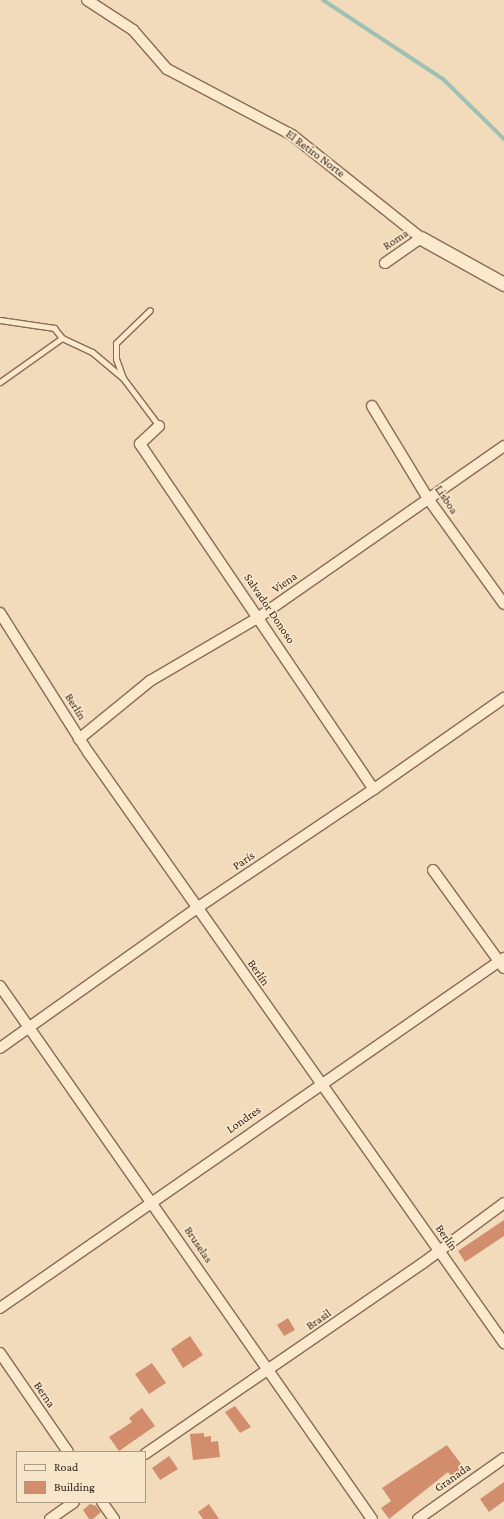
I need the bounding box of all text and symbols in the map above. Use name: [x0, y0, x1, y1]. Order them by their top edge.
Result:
street label: El Retiro Norte: [283, 127, 347, 181]
street label: Roma: [381, 226, 411, 254]
street label: Lisboa: [431, 483, 461, 517]
street label: Viena: [270, 569, 300, 597]
street label: Salvador Donoso: [240, 571, 298, 647]
street label: Berlín: [61, 691, 89, 723]
street label: París: [230, 848, 258, 874]
street label: Berlín: [244, 957, 272, 989]
street label: Londres: [224, 1103, 264, 1137]
street label: Berlín: [432, 1222, 460, 1254]
street label: Bruselas: [181, 1224, 215, 1266]
street label: Brasil: [304, 1306, 334, 1334]
street label: Berna: [30, 1379, 58, 1411]
legend: [16, 1451, 146, 1503]
text: Road: [54, 1460, 78, 1474]
street label: Granada: [432, 1460, 474, 1496]
text: Building: [54, 1480, 95, 1494]

